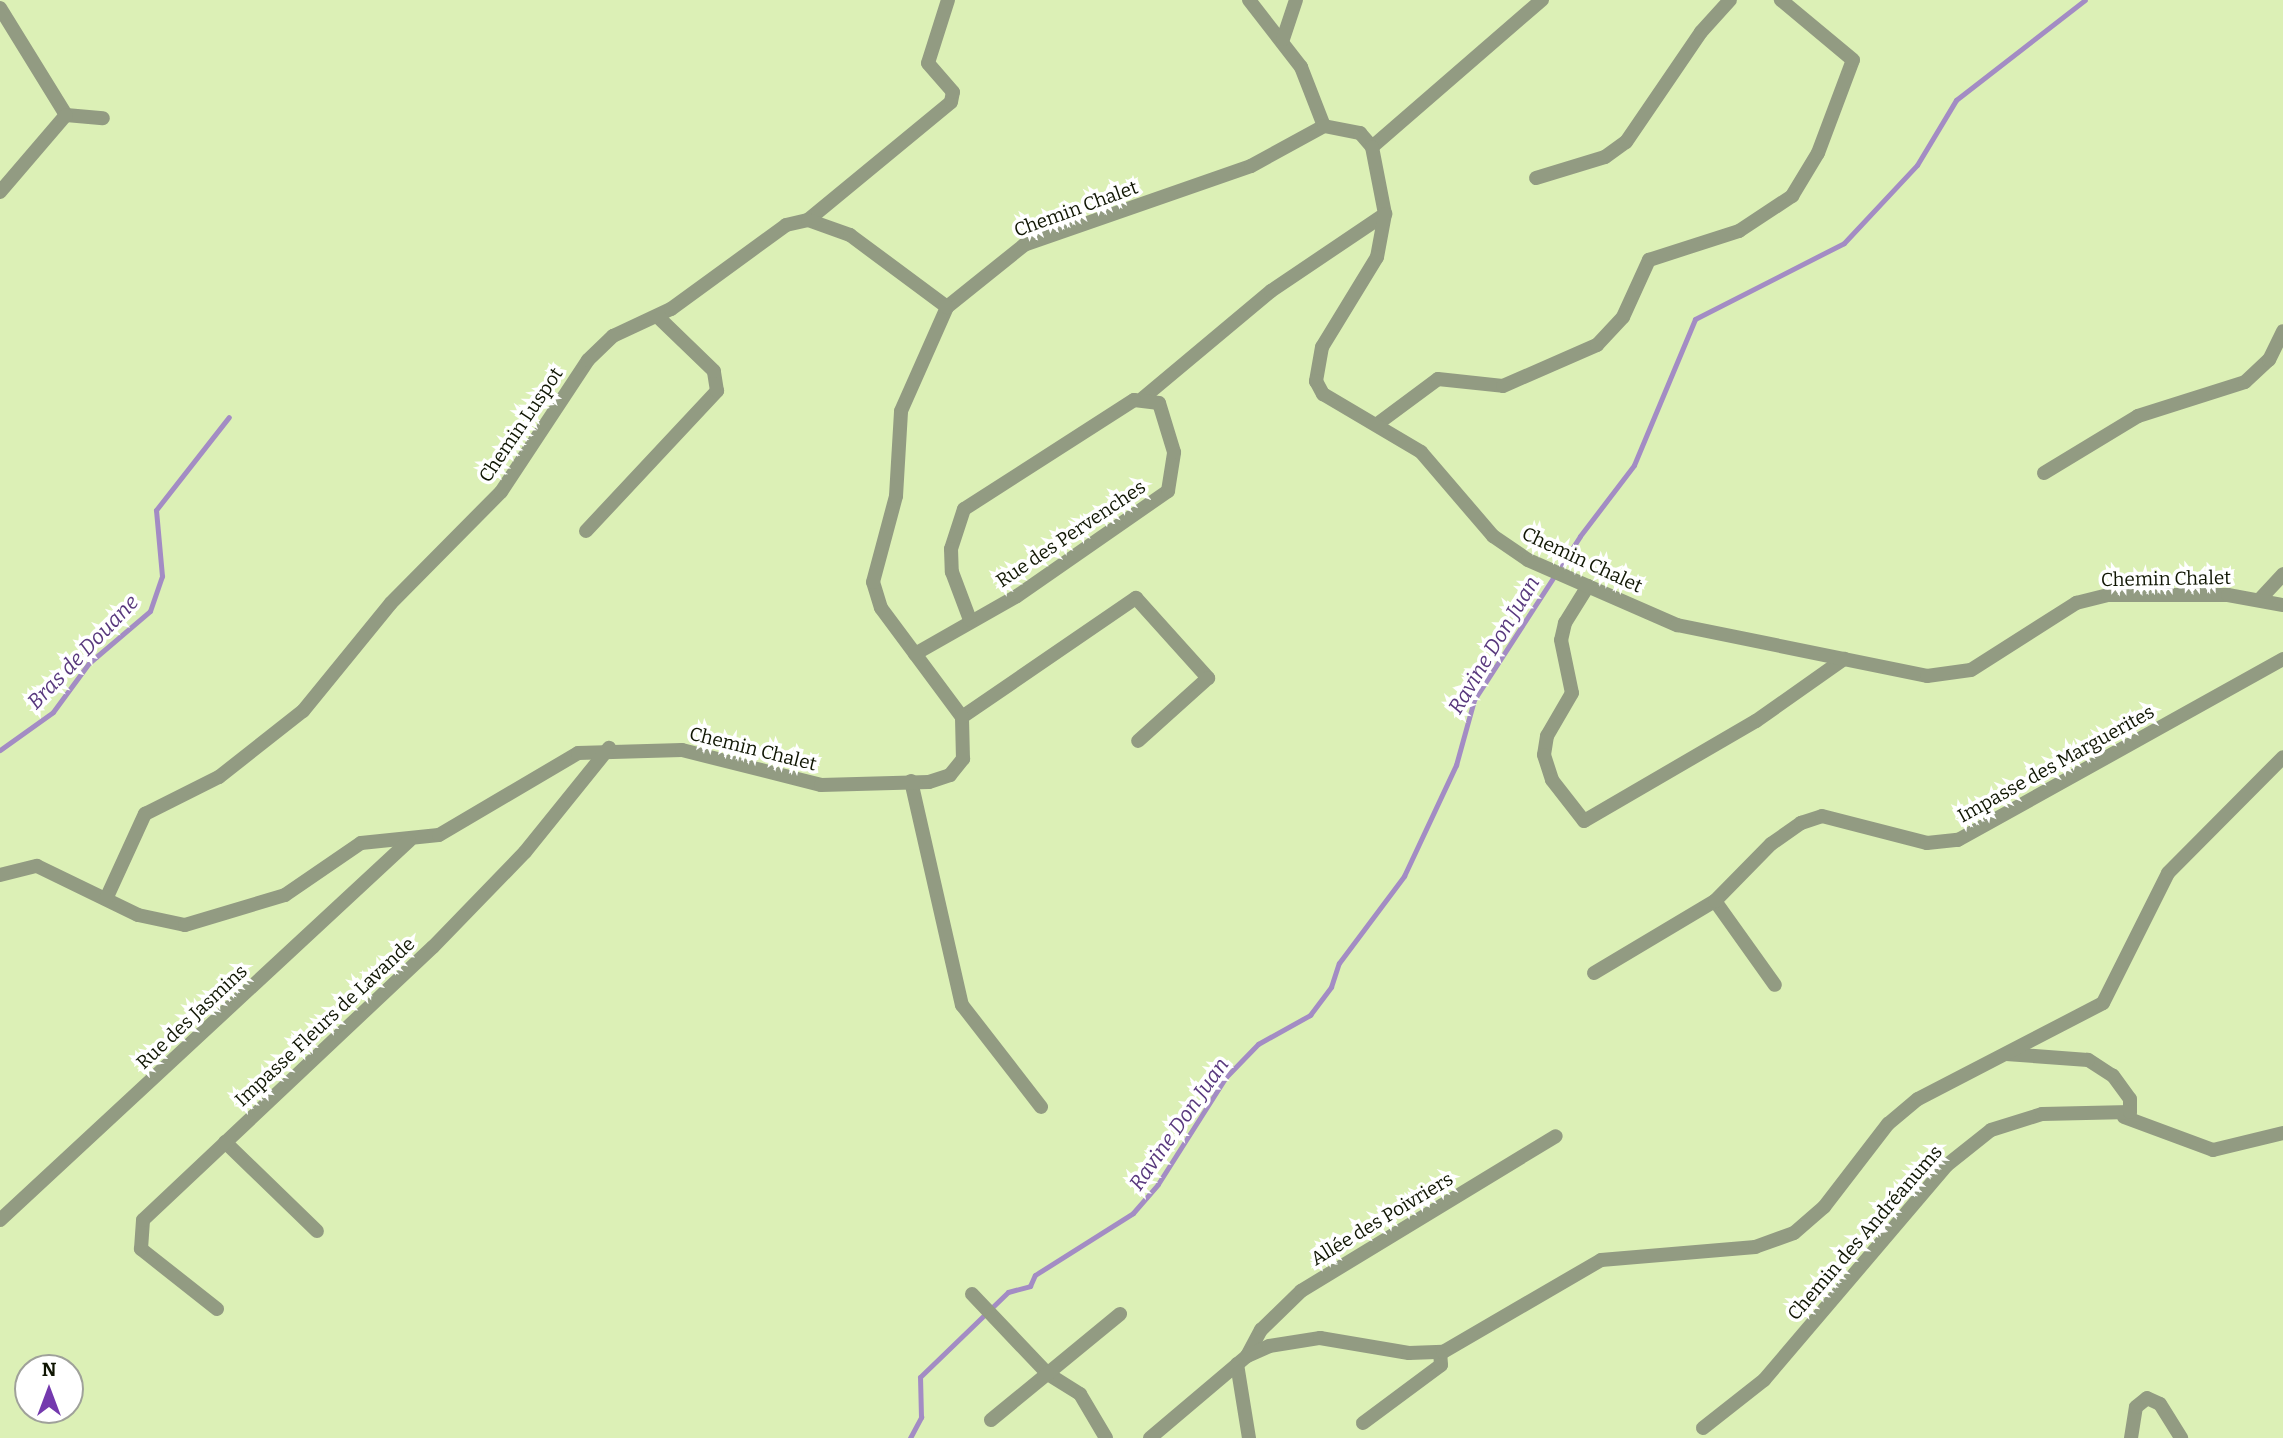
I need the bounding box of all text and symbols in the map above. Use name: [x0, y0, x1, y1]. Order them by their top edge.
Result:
street label: Chemin Chalet: [1011, 176, 1141, 242]
street label: Chemin Luspot: [474, 363, 568, 487]
street label: Rue des Pervenches: [992, 476, 1150, 592]
street label: Chemin Chalet: [1518, 522, 1646, 598]
street label: Chemin Chalet: [2101, 566, 2231, 592]
water label: Ravine Don Juan: [1443, 572, 1545, 718]
water label: Bras de Douane: [22, 590, 144, 714]
street label: Impasse des Marguerites: [1954, 700, 2158, 828]
street label: Chemin Chalet: [687, 722, 819, 776]
street label: Impasse Fleurs de Lavande: [230, 933, 420, 1111]
street label: Rue des Jasmins: [132, 960, 252, 1074]
water label: Ravine Don Juan: [1124, 1053, 1234, 1195]
street label: Chemin des Andréanums: [1783, 1141, 1947, 1325]
street label: Allée des Poivriers: [1307, 1168, 1457, 1270]
north arrow: [14, 1354, 84, 1424]
text: N: [42, 1358, 56, 1381]

